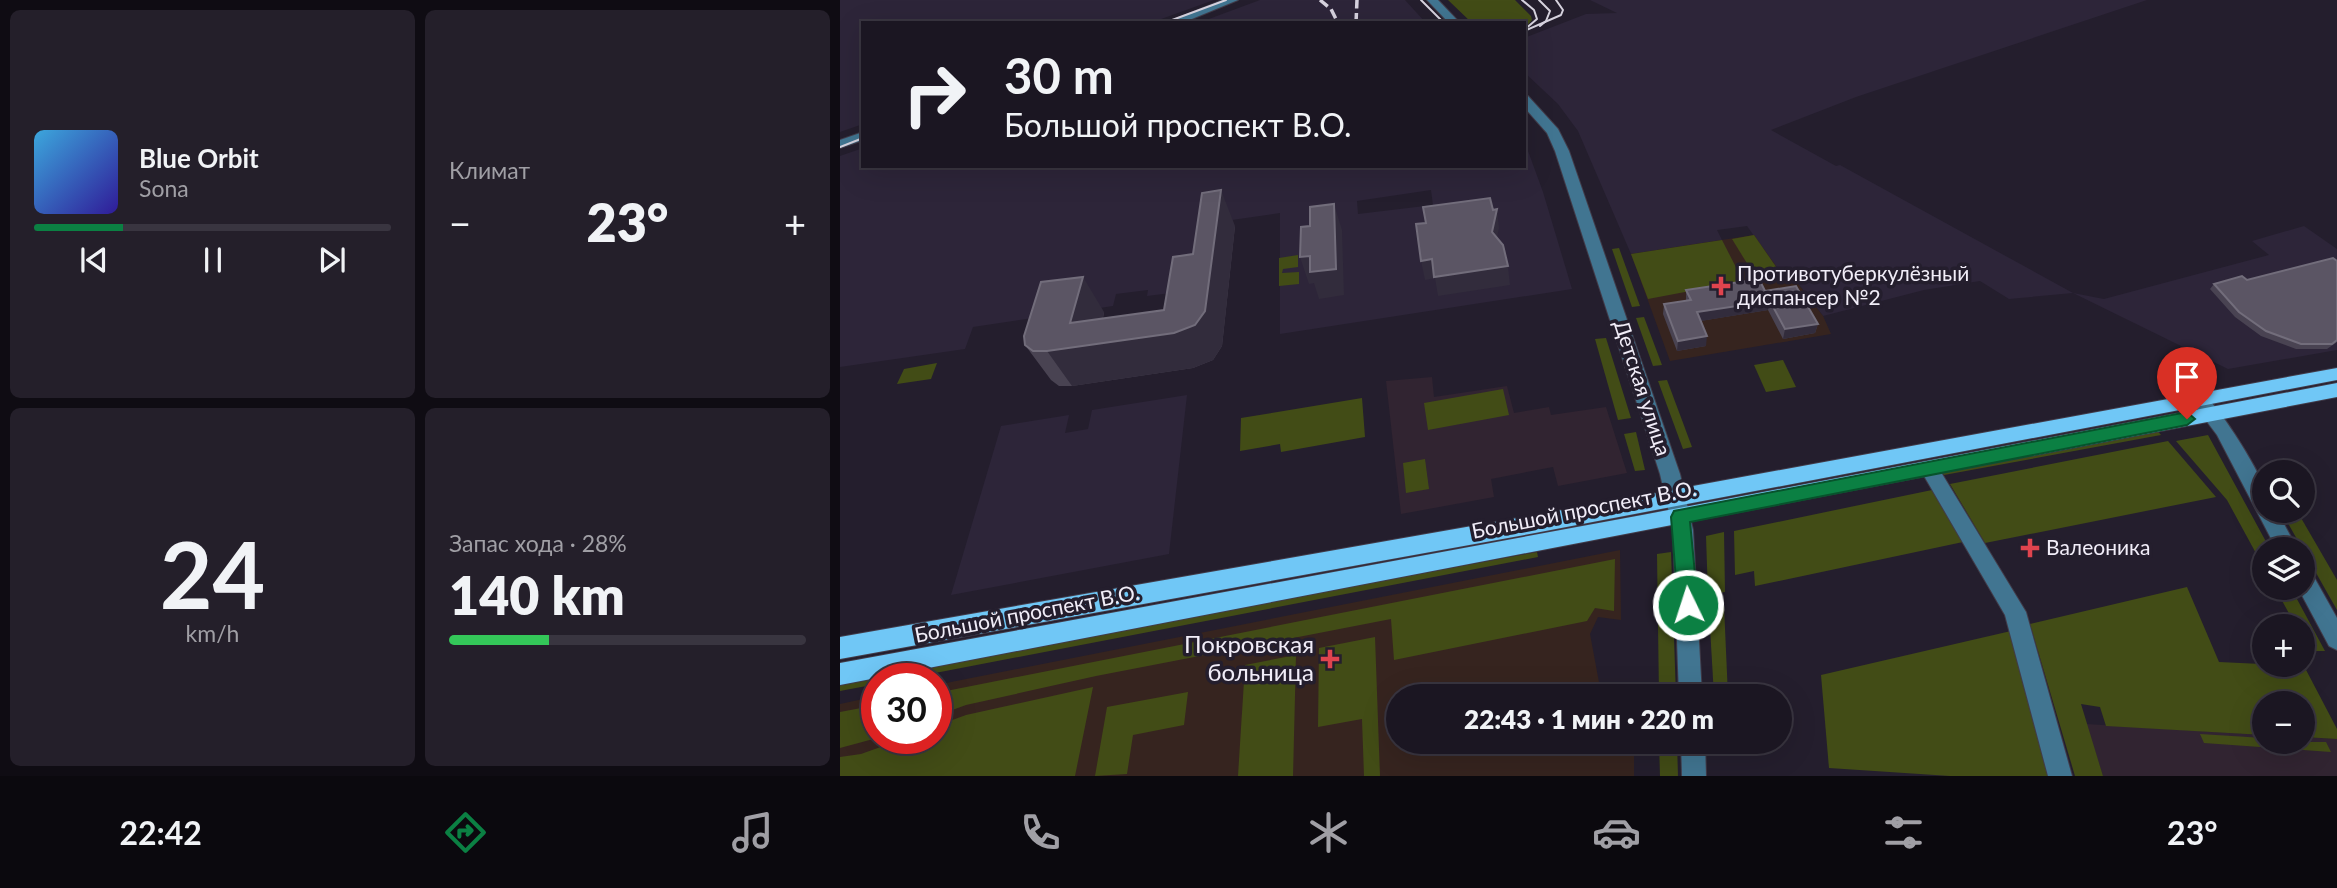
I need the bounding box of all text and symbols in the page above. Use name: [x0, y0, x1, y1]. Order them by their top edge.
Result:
text: 30 m: [1004, 46, 1114, 104]
icon: right: [889, 49, 980, 140]
text: Большой проспект В.О.: [1004, 105, 1352, 144]
text: Blue Orbit: [139, 142, 259, 174]
text: Климат: [449, 156, 530, 184]
text: Sona: [139, 174, 189, 202]
text: 23°: [587, 191, 668, 253]
text: −: [449, 200, 471, 246]
text: +: [784, 200, 806, 246]
icon: previous: [75, 241, 113, 279]
icon: pause: [194, 241, 232, 279]
icon: next: [313, 241, 351, 279]
place label: Противотуберкулёзный диспансер №2: [1737, 260, 1969, 309]
marker: Противотуберкулёзный диспансер №2: [1711, 276, 1731, 296]
street label: Детская улица: [1610, 316, 1677, 459]
pin: [2157, 347, 2217, 419]
icon: arrive: [2168, 358, 2206, 396]
map controls: [2252, 460, 2315, 754]
button: search: [2252, 460, 2315, 523]
street label: Большой проспект В.О.: [1469, 474, 1698, 543]
text: 24: [160, 519, 265, 628]
text: Запас хода · 28%: [449, 529, 627, 557]
place label: Валеоника: [2046, 534, 2150, 559]
button: layers: [2252, 537, 2315, 600]
marker: Валеоника: [2020, 538, 2040, 558]
text: 140 km: [449, 564, 625, 626]
position arrow: [1651, 568, 1725, 642]
street label: Большой проспект В.О.: [912, 578, 1141, 647]
button: +: [2252, 614, 2315, 677]
text: km/h: [186, 619, 239, 647]
place label: Покровская больница: [1184, 629, 1314, 686]
marker: Покровская больница: [1320, 649, 1340, 669]
speed limit sign: 30: [861, 663, 952, 754]
button: −: [2252, 691, 2315, 754]
text: 22:43 · 1 мин · 220 m: [1464, 703, 1714, 735]
icon: directions: [441, 808, 490, 857]
icon: music: [728, 808, 777, 857]
icon: phone: [1016, 808, 1065, 857]
icon: climate: [1304, 808, 1353, 857]
icon: car: [1592, 808, 1641, 857]
icon: filters: [1879, 808, 1928, 857]
text: 22:42: [119, 813, 202, 852]
text: 23°: [2167, 813, 2218, 852]

